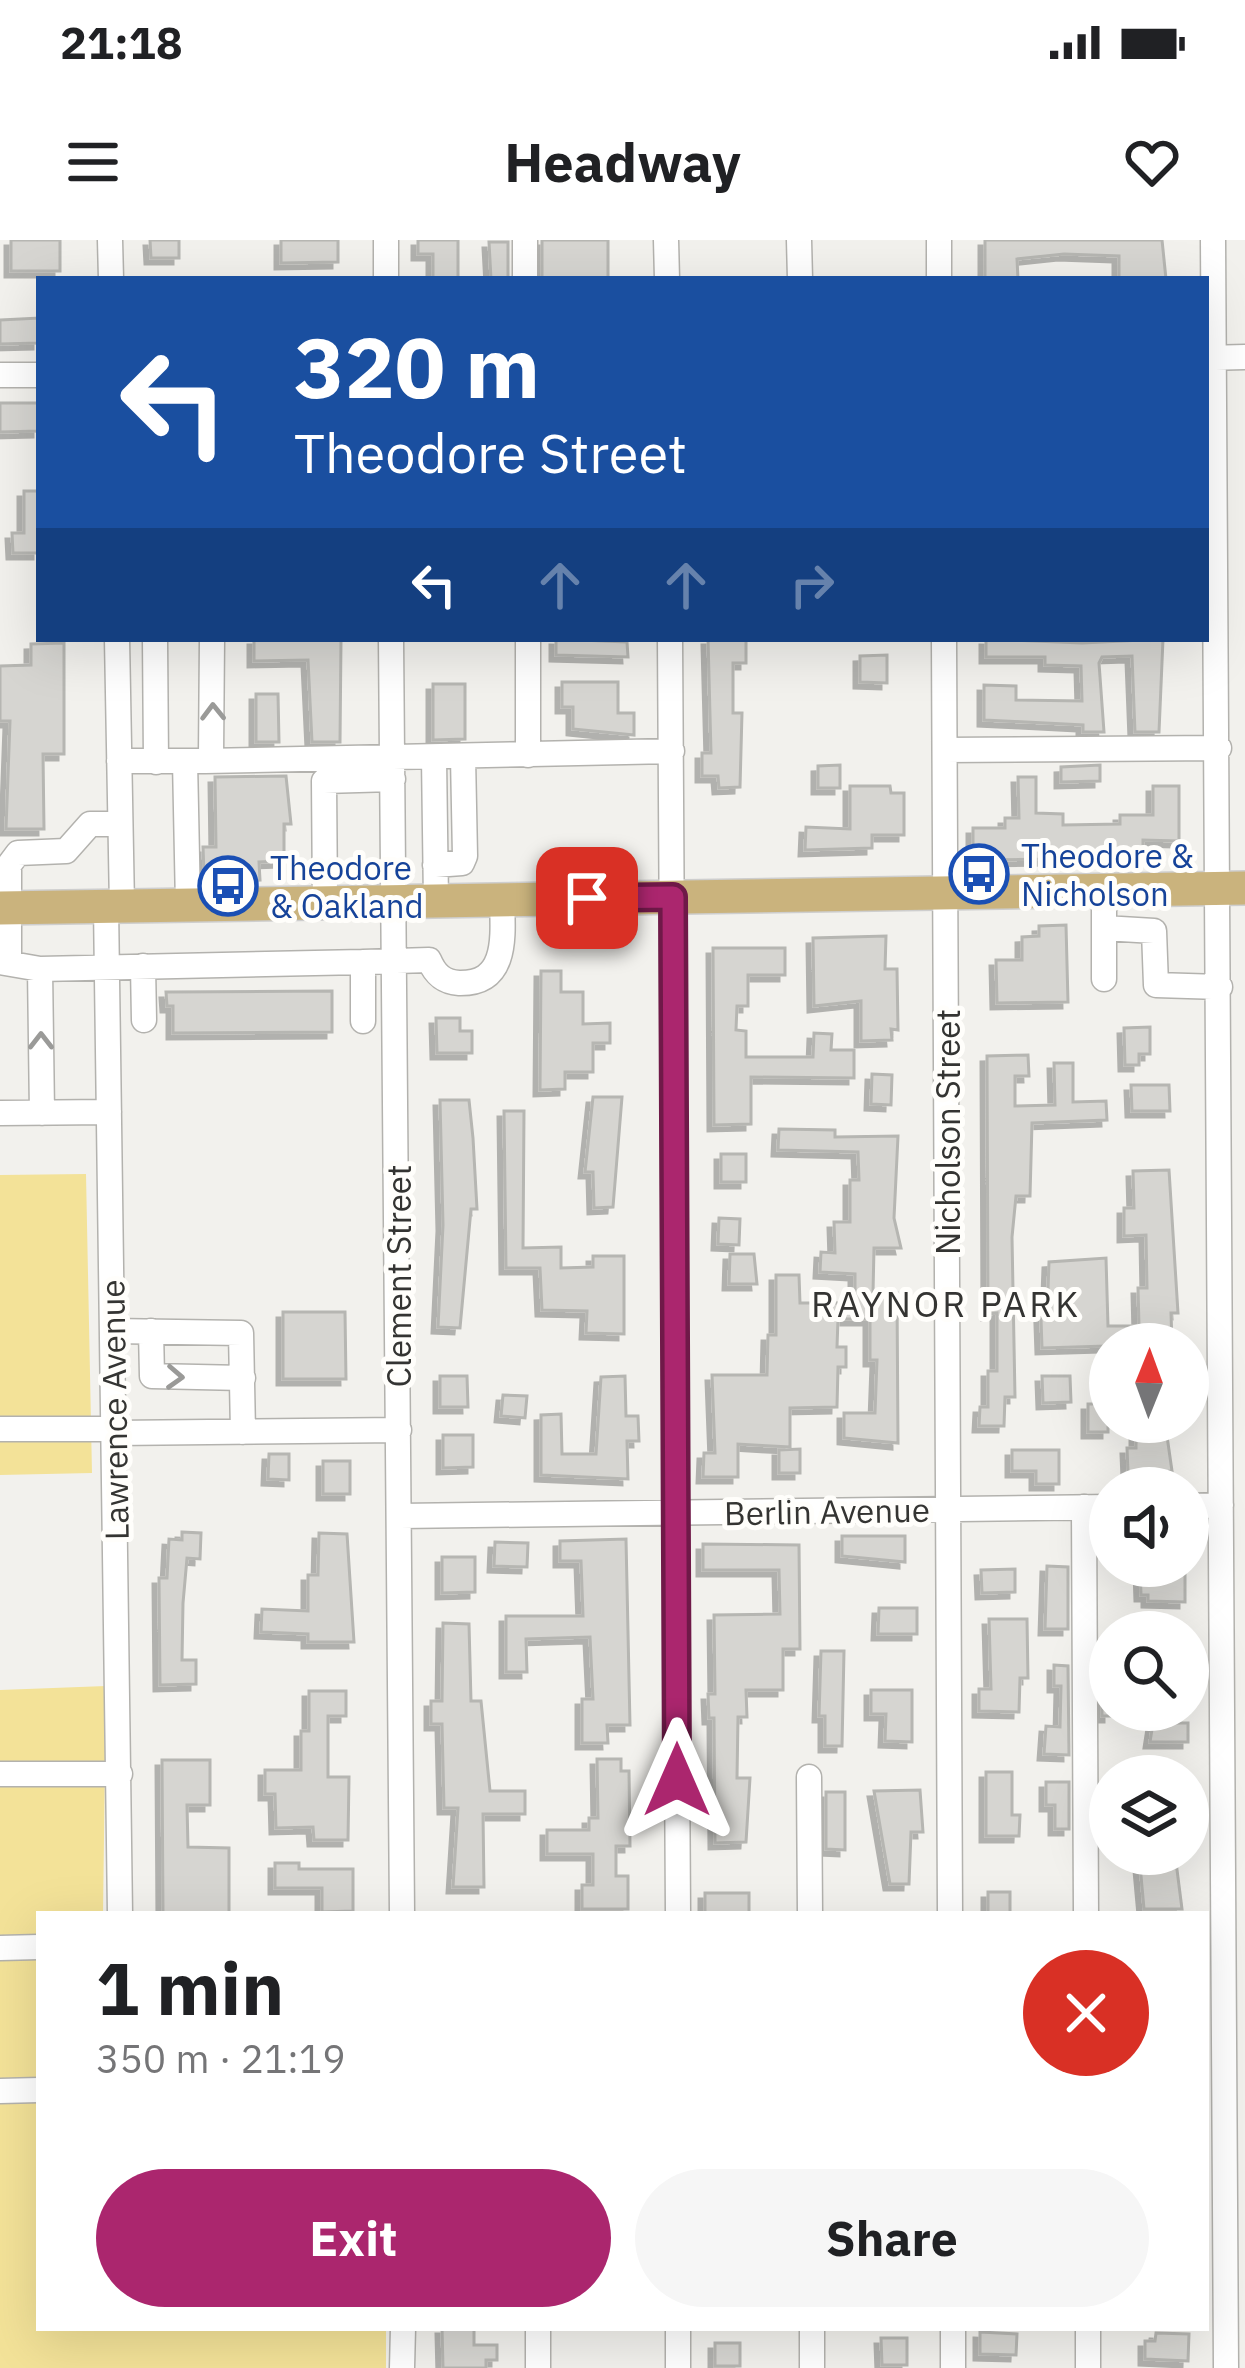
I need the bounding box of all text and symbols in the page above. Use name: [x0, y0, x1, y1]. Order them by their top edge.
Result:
text: 21:18: [60, 13, 183, 71]
text: Headway: [504, 127, 741, 197]
icon: menu: [60, 129, 126, 195]
icon: heart: [1119, 129, 1185, 195]
text: 320 m: [294, 312, 540, 421]
icon: left: [96, 324, 252, 480]
text: Theodore Street: [294, 418, 687, 488]
icon: left: [401, 552, 467, 618]
icon: ahead: [527, 552, 593, 618]
icon: ahead: [653, 552, 719, 618]
icon: right: [779, 552, 845, 618]
one-way arrow: [200, 702, 226, 721]
place label: Theodore & Nicholson: [1021, 834, 1194, 915]
bus stop icon: Theodore & Nicholson: [948, 843, 1010, 905]
place label: Theodore & Oakland: [270, 846, 424, 927]
pin: [536, 847, 638, 949]
bus stop icon: Theodore & Oakland: [197, 855, 259, 917]
icon: arrive: [554, 865, 620, 931]
street label: Nicholson Street: [926, 1009, 969, 1255]
one-way arrow: [28, 1031, 54, 1049]
street label: Clement Street: [377, 1164, 420, 1388]
street label: Lawrence Avenue: [90, 1279, 138, 1541]
district label: RAYNOR PARK: [811, 1280, 1081, 1327]
north arrow: [1089, 1323, 1209, 1443]
map controls: [1089, 1323, 1209, 1875]
one-way arrow: [166, 1364, 185, 1390]
button: sound: [1089, 1467, 1209, 1587]
street label: Berlin Avenue: [724, 1488, 930, 1534]
button: search: [1089, 1611, 1209, 1731]
position arrow: [614, 1717, 740, 1843]
button: layers: [1089, 1755, 1209, 1875]
text: 1 min: [96, 1941, 284, 2035]
button: close: [1023, 1950, 1149, 2076]
text: 350 m · 21:19: [96, 2033, 346, 2084]
button: Exit: [96, 2169, 611, 2307]
button: Share: [635, 2169, 1149, 2307]

